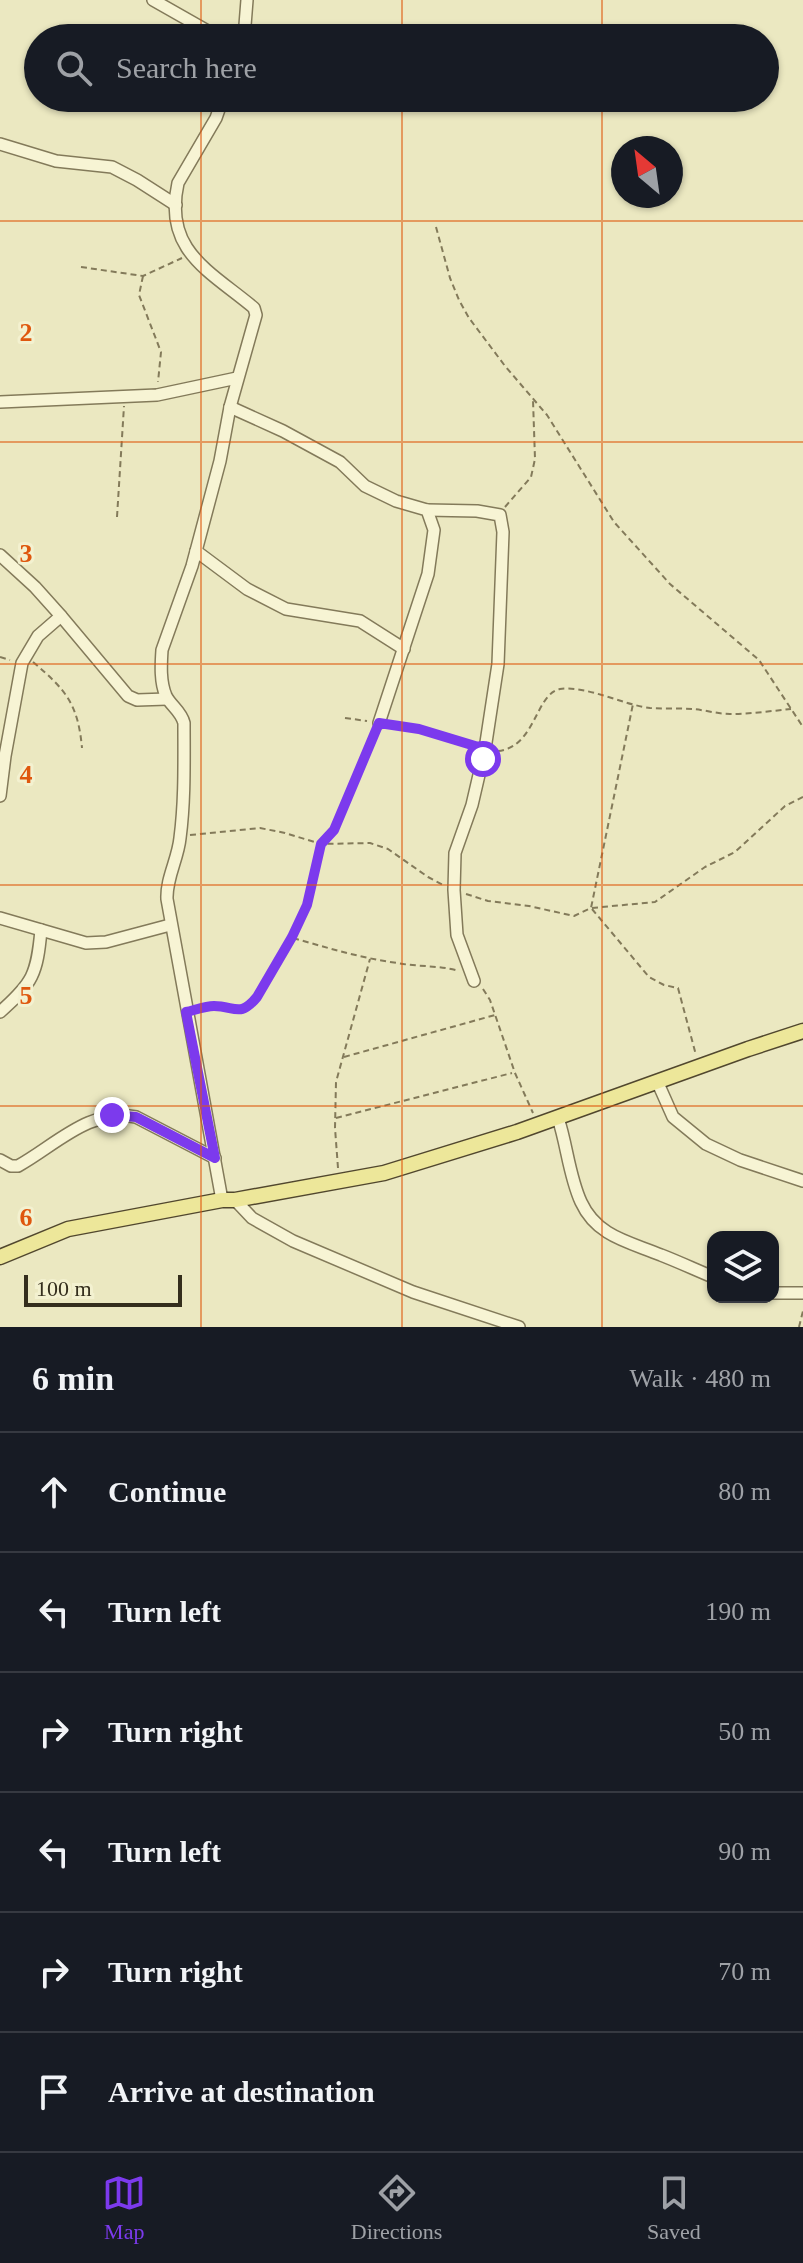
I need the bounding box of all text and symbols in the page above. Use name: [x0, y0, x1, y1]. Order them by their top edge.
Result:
search box: [24, 24, 779, 112]
icon: search: [52, 46, 96, 90]
text: Search here: [116, 51, 257, 84]
north arrow: [611, 136, 683, 208]
text: 2: [20, 318, 33, 347]
text: 3: [20, 539, 33, 568]
route start: [465, 741, 501, 777]
text: 4: [20, 760, 33, 789]
text: 5: [20, 981, 33, 1010]
route end: [94, 1097, 130, 1133]
text: 6: [20, 1203, 33, 1232]
map controls: [707, 1231, 779, 1303]
button: layers: [707, 1231, 779, 1303]
scale bar: [24, 1271, 182, 1307]
text: 100 m: [36, 1276, 92, 1301]
text: 6 min: [32, 1360, 114, 1397]
text: Walk · 480 m: [629, 1364, 771, 1393]
icon: ahead: [32, 1470, 76, 1514]
text: Continue: [108, 1475, 226, 1508]
text: 80 m: [718, 1477, 771, 1506]
icon: left: [32, 1590, 76, 1634]
text: Turn left: [108, 1595, 221, 1628]
text: 190 m: [705, 1597, 771, 1626]
icon: right: [32, 1710, 76, 1754]
text: Turn right: [108, 1715, 243, 1748]
text: 50 m: [718, 1717, 771, 1746]
icon: left: [32, 1830, 76, 1874]
text: Turn left: [108, 1835, 221, 1868]
text: 90 m: [718, 1837, 771, 1866]
icon: right: [32, 1950, 76, 1994]
text: Turn right: [108, 1955, 243, 1988]
text: 70 m: [718, 1957, 771, 1986]
icon: arrive: [32, 2070, 76, 2114]
text: Arrive at destination: [108, 2075, 375, 2108]
tab: Map: [102, 2171, 146, 2245]
tab: Directions: [351, 2171, 442, 2245]
tab: Saved: [647, 2171, 701, 2245]

